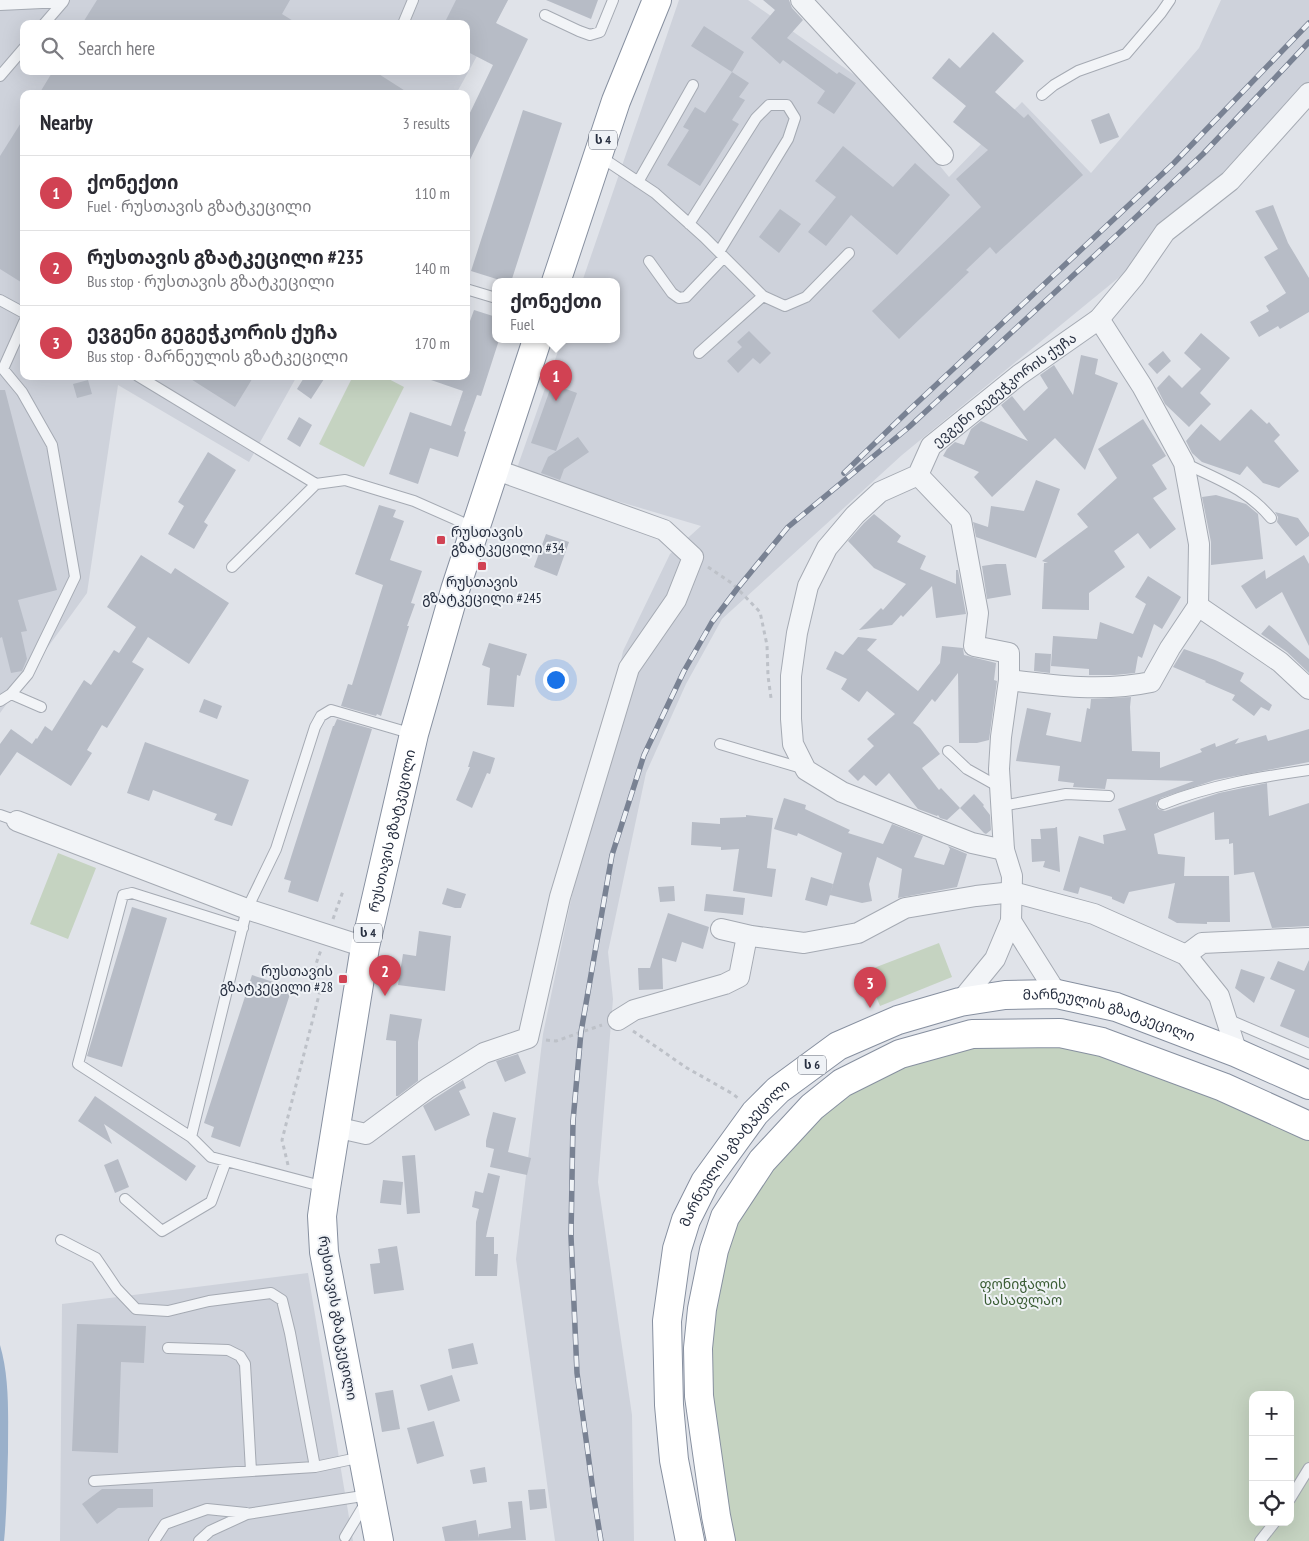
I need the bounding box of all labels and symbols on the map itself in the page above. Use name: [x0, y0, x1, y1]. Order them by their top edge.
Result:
road number: ს 4: [589, 130, 617, 150]
street label: ევგენი გეგეჭკორის ქუჩა: [928, 329, 1080, 451]
pin: 1: [540, 360, 572, 401]
place label: რუსთავის გზატკეცილი #34: [451, 523, 565, 557]
marker: რუსთავის გზატკეცილი #34: [435, 534, 447, 546]
marker: რუსთავის გზატკეცილი #245: [476, 560, 488, 572]
place label: რუსთავის გზატკეცილი #245: [422, 573, 542, 607]
your location: [543, 667, 569, 693]
street label: რუსთავის გზატკეცილი: [364, 747, 419, 914]
road number: ს 4: [354, 924, 382, 942]
pin: 2: [369, 955, 401, 996]
place label: რუსთავის გზატკეცილი #28: [220, 962, 333, 996]
pin: 3: [854, 967, 886, 1008]
marker: რუსთავის გზატკეცილი #28: [337, 973, 349, 985]
street label: მარნეულის გზატკეცილი: [1022, 985, 1198, 1045]
road number: ს 6: [798, 1056, 826, 1074]
street label: მარნეულის გზატკეცილი: [676, 1075, 793, 1229]
street label: რუსთავის გზატკეცილი: [315, 1234, 361, 1402]
park label: ფონიჭალის სასაფლაო: [979, 1275, 1067, 1309]

